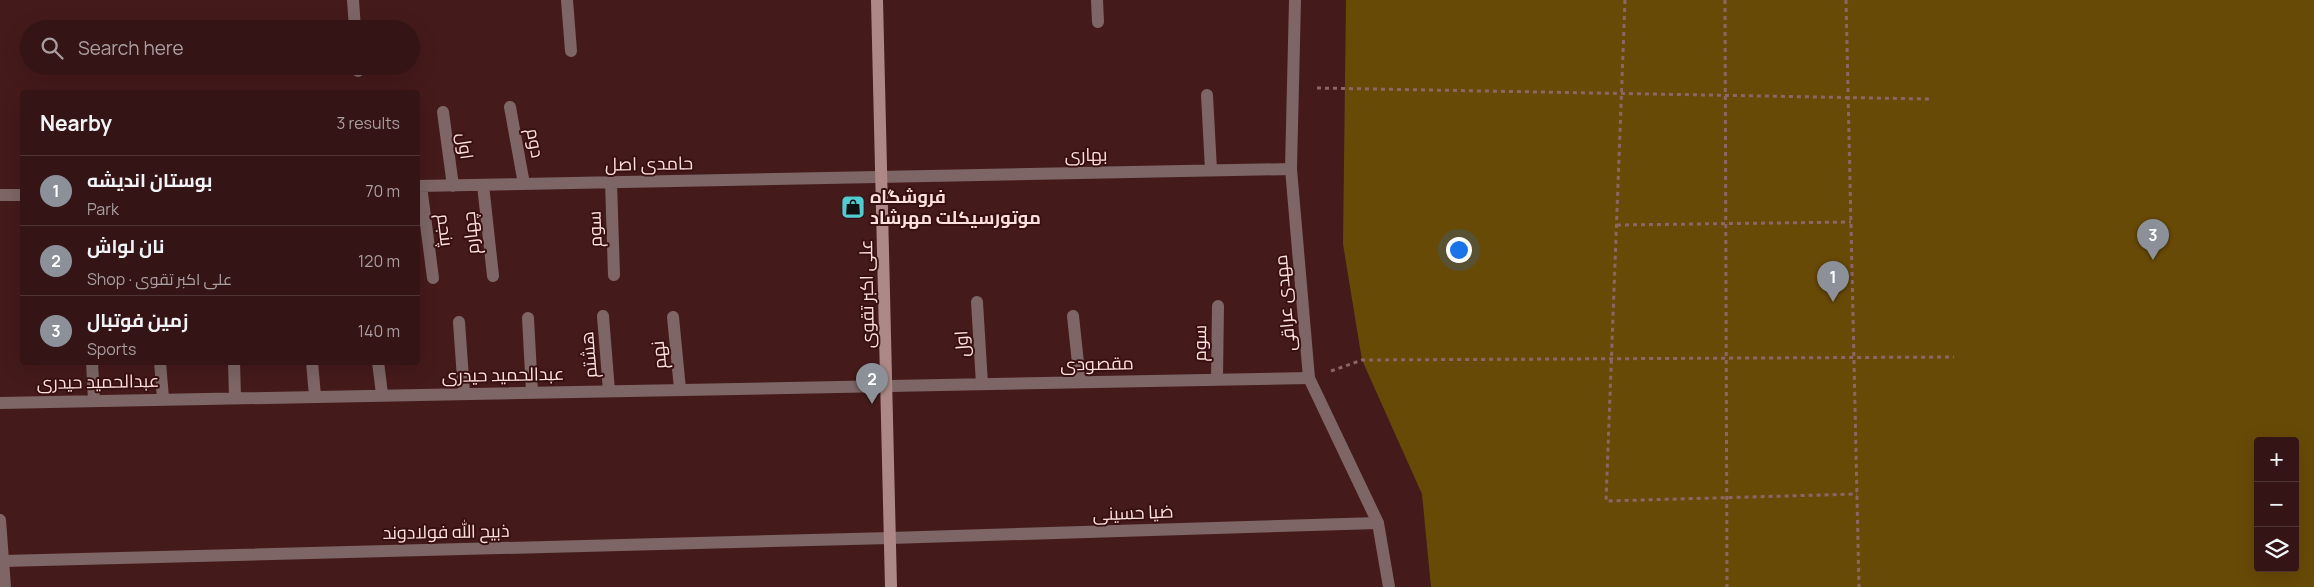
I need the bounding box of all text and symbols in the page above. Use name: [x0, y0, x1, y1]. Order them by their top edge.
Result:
search box: [20, 20, 420, 75]
icon: search: [38, 34, 66, 62]
text: Search here: [78, 35, 184, 61]
text: Nearby: [40, 109, 112, 137]
text: 3 results: [337, 112, 400, 134]
street label: دوم: [521, 126, 550, 160]
street label: اول: [452, 131, 480, 161]
street label: بهاری: [1064, 142, 1108, 166]
street label: حامدی اصل: [605, 150, 693, 176]
text: بوستان اندیشه: [87, 167, 212, 193]
text: 1: [52, 180, 60, 202]
text: 70 m: [365, 180, 400, 202]
place label: فروشگاه موتورسیکلت مهرشاد: [870, 184, 1041, 229]
shop icon: فروشگاه موتورسیکلت مهرشاد: [840, 194, 866, 220]
text: Park: [87, 198, 119, 220]
street label: چهارم: [456, 210, 485, 256]
street label: سوم: [581, 210, 608, 248]
street label: پنجم: [431, 212, 460, 248]
pin: 3: [2137, 219, 2169, 260]
text: نان لواش: [87, 233, 165, 259]
your location: [1446, 237, 1472, 263]
street label: علی اکبر تقوی: [853, 239, 879, 349]
text: 2: [51, 250, 61, 272]
text: 120 m: [358, 250, 400, 272]
street label: مهدی عراقی: [1268, 254, 1300, 352]
pin: 1: [1817, 261, 1849, 302]
text: Shop · علی اکبر تقوی: [87, 268, 232, 290]
text: زمین فوتبال: [87, 307, 188, 333]
text: 3: [51, 320, 61, 342]
text: 140 m: [358, 320, 400, 342]
street label: سوم: [1187, 324, 1212, 361]
street label: اول: [948, 330, 974, 358]
street label: هشتم: [574, 331, 603, 380]
text: Sports: [87, 338, 136, 360]
street label: نهم: [645, 340, 672, 371]
street label: مقصودی: [1060, 350, 1134, 376]
street label: عبدالحمید حیدری: [441, 361, 565, 387]
pin: 2: [856, 363, 888, 404]
street label: عبدالحمید حیدری: [36, 368, 160, 394]
map controls: [2254, 437, 2299, 572]
button: +: [2254, 437, 2299, 482]
button: −: [2254, 482, 2299, 527]
street label: ضیا حسینی: [1092, 499, 1174, 525]
street label: ذبیح الله فولادوند: [382, 518, 510, 545]
button: layers: [2254, 527, 2299, 572]

